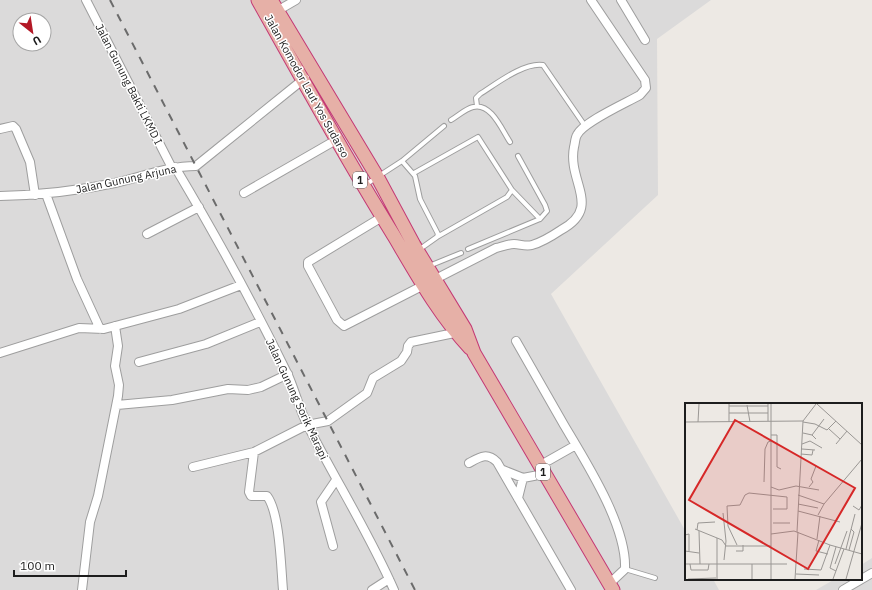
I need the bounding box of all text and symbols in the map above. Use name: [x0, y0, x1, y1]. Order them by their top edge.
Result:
north arrow: [12, 12, 52, 52]
street label: Jalan Komodor Laut Yos Sudarso: [262, 12, 352, 160]
street label: Jalan Gunung Bakti LKMD I: [92, 21, 166, 147]
text: U: [30, 33, 44, 49]
street label: Jalan Gunung Arjuna: [74, 161, 178, 196]
road number: 1: [353, 172, 367, 188]
street label: Jalan Gunung Sorik Marapi: [263, 336, 331, 462]
inset map: [685, 403, 862, 580]
road number: 1: [536, 464, 550, 480]
scale bar: [14, 552, 126, 578]
text: 100 m: [20, 558, 55, 573]

